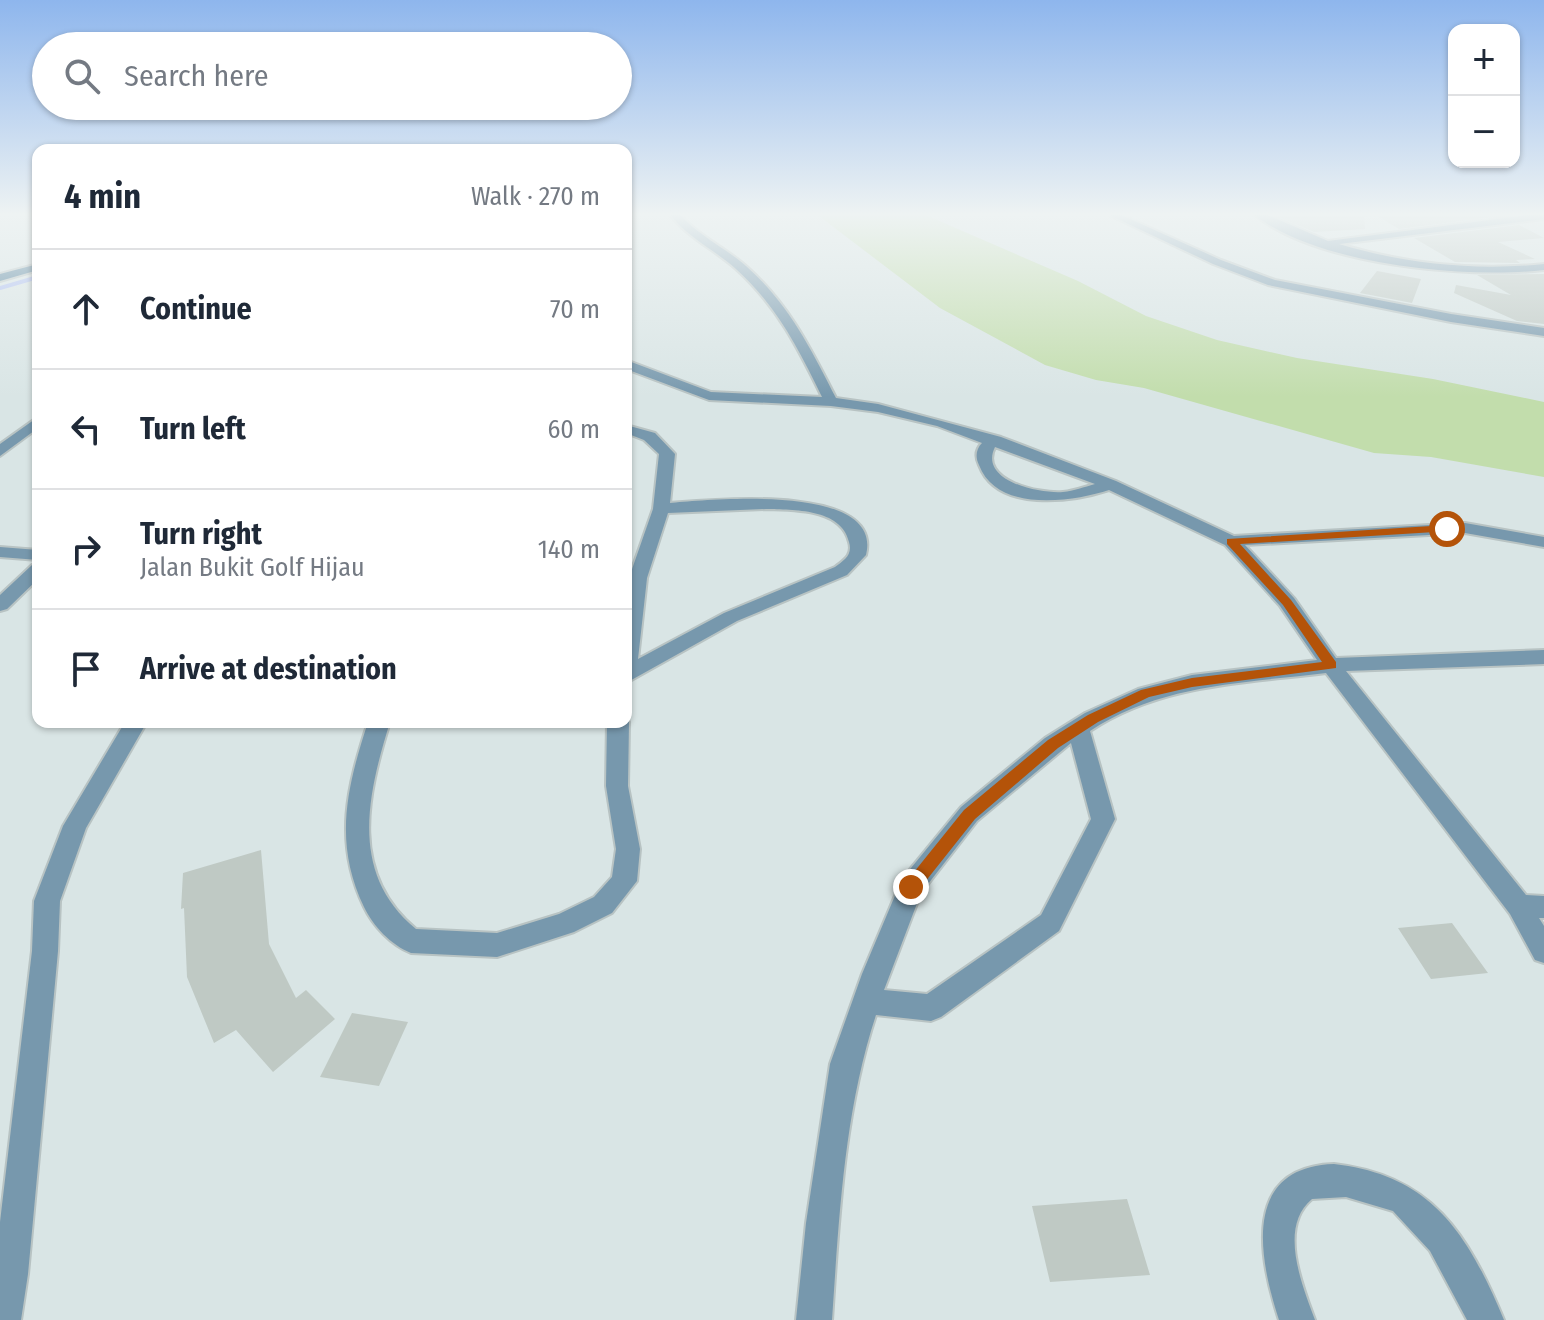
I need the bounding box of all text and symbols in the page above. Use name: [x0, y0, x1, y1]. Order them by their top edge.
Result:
map controls: [1448, 24, 1520, 168]
button: +: [1448, 24, 1520, 96]
search box: [32, 32, 632, 120]
icon: search: [60, 54, 104, 98]
text: Search here: [124, 58, 269, 94]
button: −: [1448, 96, 1520, 168]
text: 4 min: [64, 176, 141, 217]
text: Walk · 270 m: [471, 181, 600, 212]
icon: ahead: [64, 287, 108, 331]
text: Continue: [140, 291, 252, 327]
text: 70 m: [550, 294, 600, 325]
icon: left: [64, 407, 108, 451]
text: Turn left: [140, 411, 246, 447]
text: 60 m: [547, 414, 600, 445]
route start: [1429, 511, 1465, 547]
text: Turn right: [140, 516, 262, 552]
icon: right: [64, 527, 108, 571]
text: 140 m: [538, 534, 600, 565]
text: Jalan Bukit Golf Hijau: [140, 552, 365, 583]
icon: arrive: [64, 647, 108, 691]
text: Arrive at destination: [140, 651, 397, 687]
route end: [893, 869, 929, 905]

